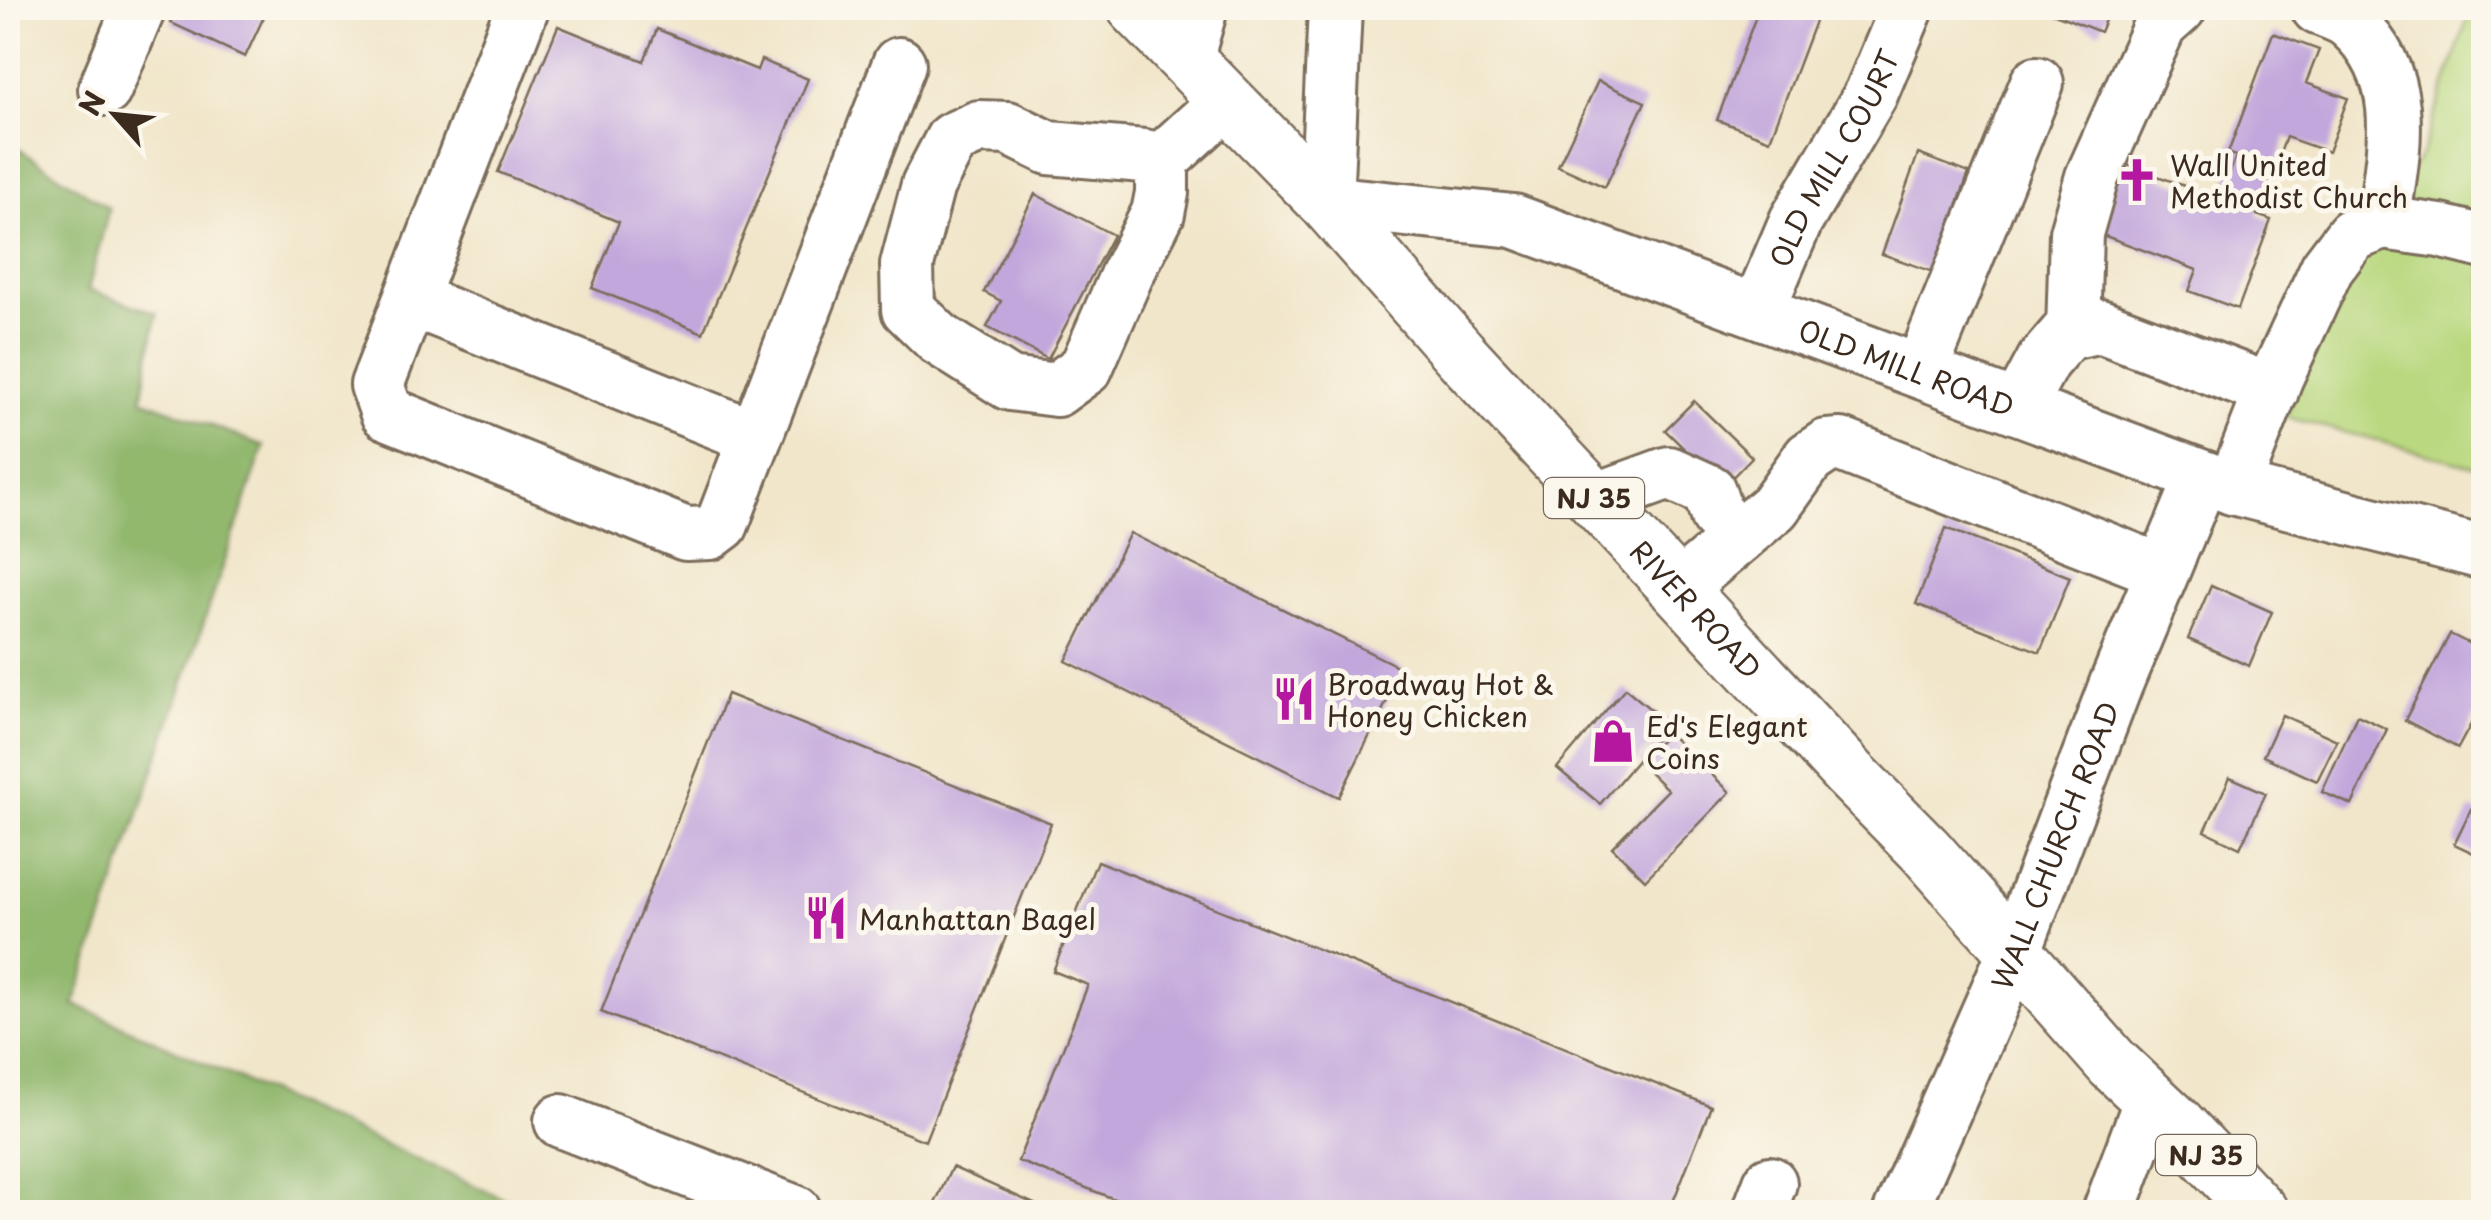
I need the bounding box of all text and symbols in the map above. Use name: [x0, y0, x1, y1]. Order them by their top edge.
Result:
street label: OLD MILL COURT: [1757, 42, 1909, 273]
north arrow: [65, 65, 165, 165]
text: N: [67, 83, 116, 123]
place label: Wall United Methodist Church: [2170, 143, 2408, 218]
church icon: Wall United Methodist Church: [2113, 156, 2161, 204]
street label: OLD MILL ROAD: [1793, 307, 2021, 426]
road number: NJ 35: [1544, 478, 1644, 518]
street label: RIVER ROAD: [1621, 530, 1772, 688]
place label: Broadway Hot & Honey Chicken: [1327, 662, 1554, 737]
restaurant icon: Broadway Hot & Honey Chicken: [1270, 675, 1318, 723]
street label: WALL CHURCH ROAD: [1979, 695, 2129, 996]
place label: Ed's Elegant Coins: [1646, 704, 1808, 779]
shop icon: Ed's Elegant Coins: [1589, 717, 1637, 765]
restaurant icon: Manhattan Bagel: [802, 894, 850, 942]
place label: Manhattan Bagel: [859, 897, 1096, 940]
road number: NJ 35: [2156, 1135, 2256, 1175]

